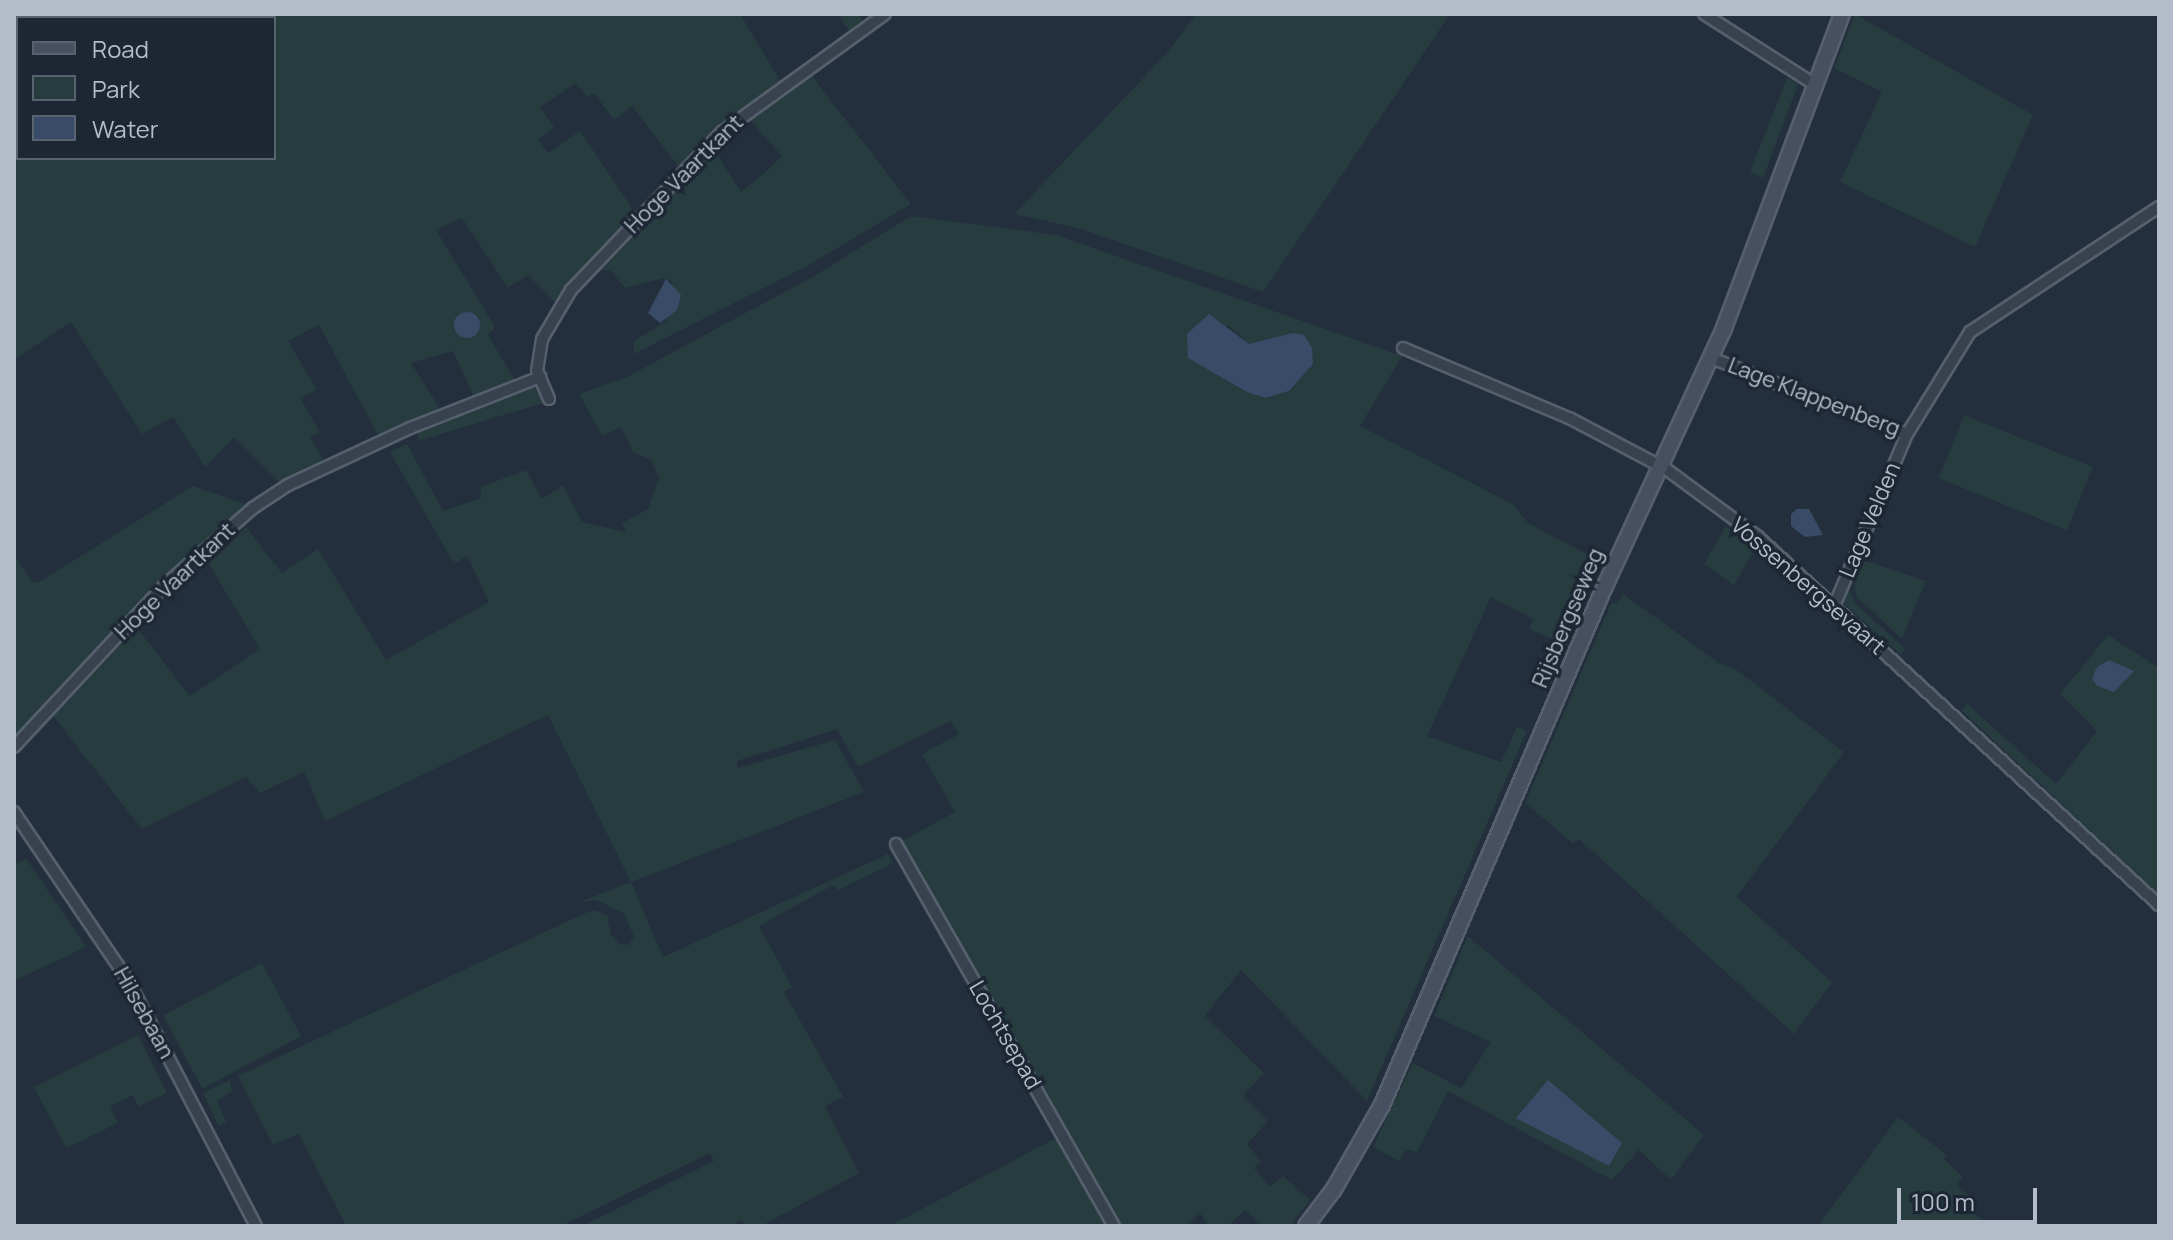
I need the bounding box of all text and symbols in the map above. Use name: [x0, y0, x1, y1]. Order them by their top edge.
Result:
legend: [16, 16, 276, 160]
text: Road: [92, 32, 149, 65]
text: Park: [92, 72, 140, 105]
street label: Hoge Vaartkant: [619, 109, 749, 239]
text: Water: [92, 112, 159, 145]
street label: Lage Klappenberg: [1724, 352, 1904, 442]
street label: Lage Velden: [1834, 459, 1906, 581]
street label: Vossenbergsevaart: [1726, 512, 1890, 660]
street label: Hoge Vaartkant: [109, 517, 241, 645]
street label: Rijsbergseweg: [1527, 544, 1609, 692]
street label: Hilsebaan: [108, 963, 180, 1063]
street label: Lochtsepad: [963, 976, 1047, 1094]
scale bar: [1901, 1172, 2041, 1222]
text: 100 m: [1911, 1185, 1975, 1218]

